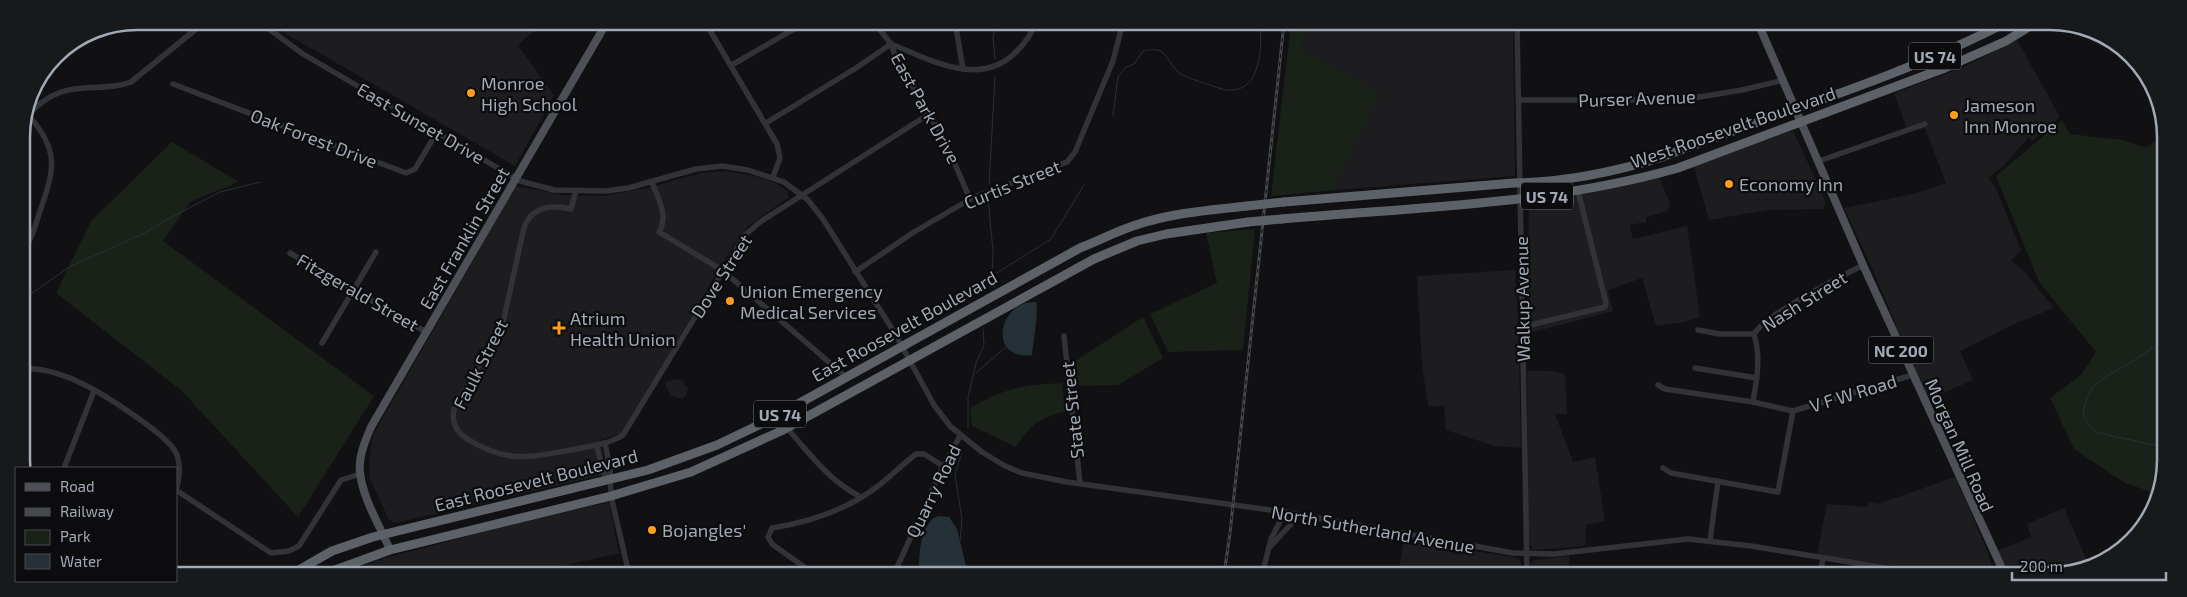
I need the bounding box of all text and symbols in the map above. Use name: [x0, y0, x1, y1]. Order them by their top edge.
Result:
road number: US 74: [1909, 42, 1961, 70]
street label: East Park Drive: [886, 49, 966, 167]
place label: Monroe High School: [481, 72, 578, 115]
street label: East Sunset Drive: [353, 78, 489, 168]
street label: West Roosevelt Boulevard: [1628, 82, 1838, 172]
street label: Purser Avenue: [1578, 85, 1696, 111]
marker: Monroe High School: [465, 87, 477, 99]
place label: Jameson Inn Monroe: [1964, 94, 2057, 137]
street label: Oak Forest Drive: [248, 104, 380, 172]
marker: Jameson Inn Monroe: [1948, 109, 1960, 121]
street label: Curtis Street: [960, 155, 1064, 213]
street label: East Franklin Street: [414, 163, 514, 313]
place label: Economy Inn: [1739, 173, 1843, 195]
marker: Economy Inn: [1723, 178, 1735, 190]
road number: US 74: [1521, 182, 1573, 210]
street label: Dove Street: [686, 230, 756, 322]
street label: Walkup Avenue: [1510, 236, 1534, 362]
street label: Fitzgerald Street: [293, 248, 423, 336]
street label: East Roosevelt Boulevard: [807, 266, 1001, 386]
street label: Nash Street: [1757, 266, 1851, 336]
place label: Union Emergency Medical Services: [740, 280, 883, 323]
marker: Union Emergency Medical Services: [724, 295, 736, 307]
place label: Atrium Health Union: [570, 307, 676, 350]
street label: Faulk Street: [448, 315, 512, 413]
marker: Atrium Health Union: [552, 321, 566, 335]
road number: NC 200: [1868, 336, 1934, 364]
street label: State Street: [1056, 360, 1088, 460]
street label: V F W Road: [1807, 369, 1899, 417]
street label: Morgan Mill Road: [1921, 375, 1999, 515]
road number: US 74: [754, 400, 806, 428]
street label: Quarry Road: [901, 441, 965, 541]
street label: East Roosevelt Boulevard: [432, 444, 640, 516]
legend: [15, 467, 178, 582]
text: Road: [60, 477, 95, 495]
street label: North Sutherland Avenue: [1270, 500, 1476, 558]
text: Railway: [60, 502, 114, 520]
place label: Bojangles': [662, 519, 746, 541]
marker: Bojangles': [646, 524, 658, 536]
text: Park: [60, 527, 91, 545]
scale bar: [2012, 550, 2166, 582]
text: Water: [60, 552, 102, 570]
text: 200 m: [2020, 557, 2063, 575]

